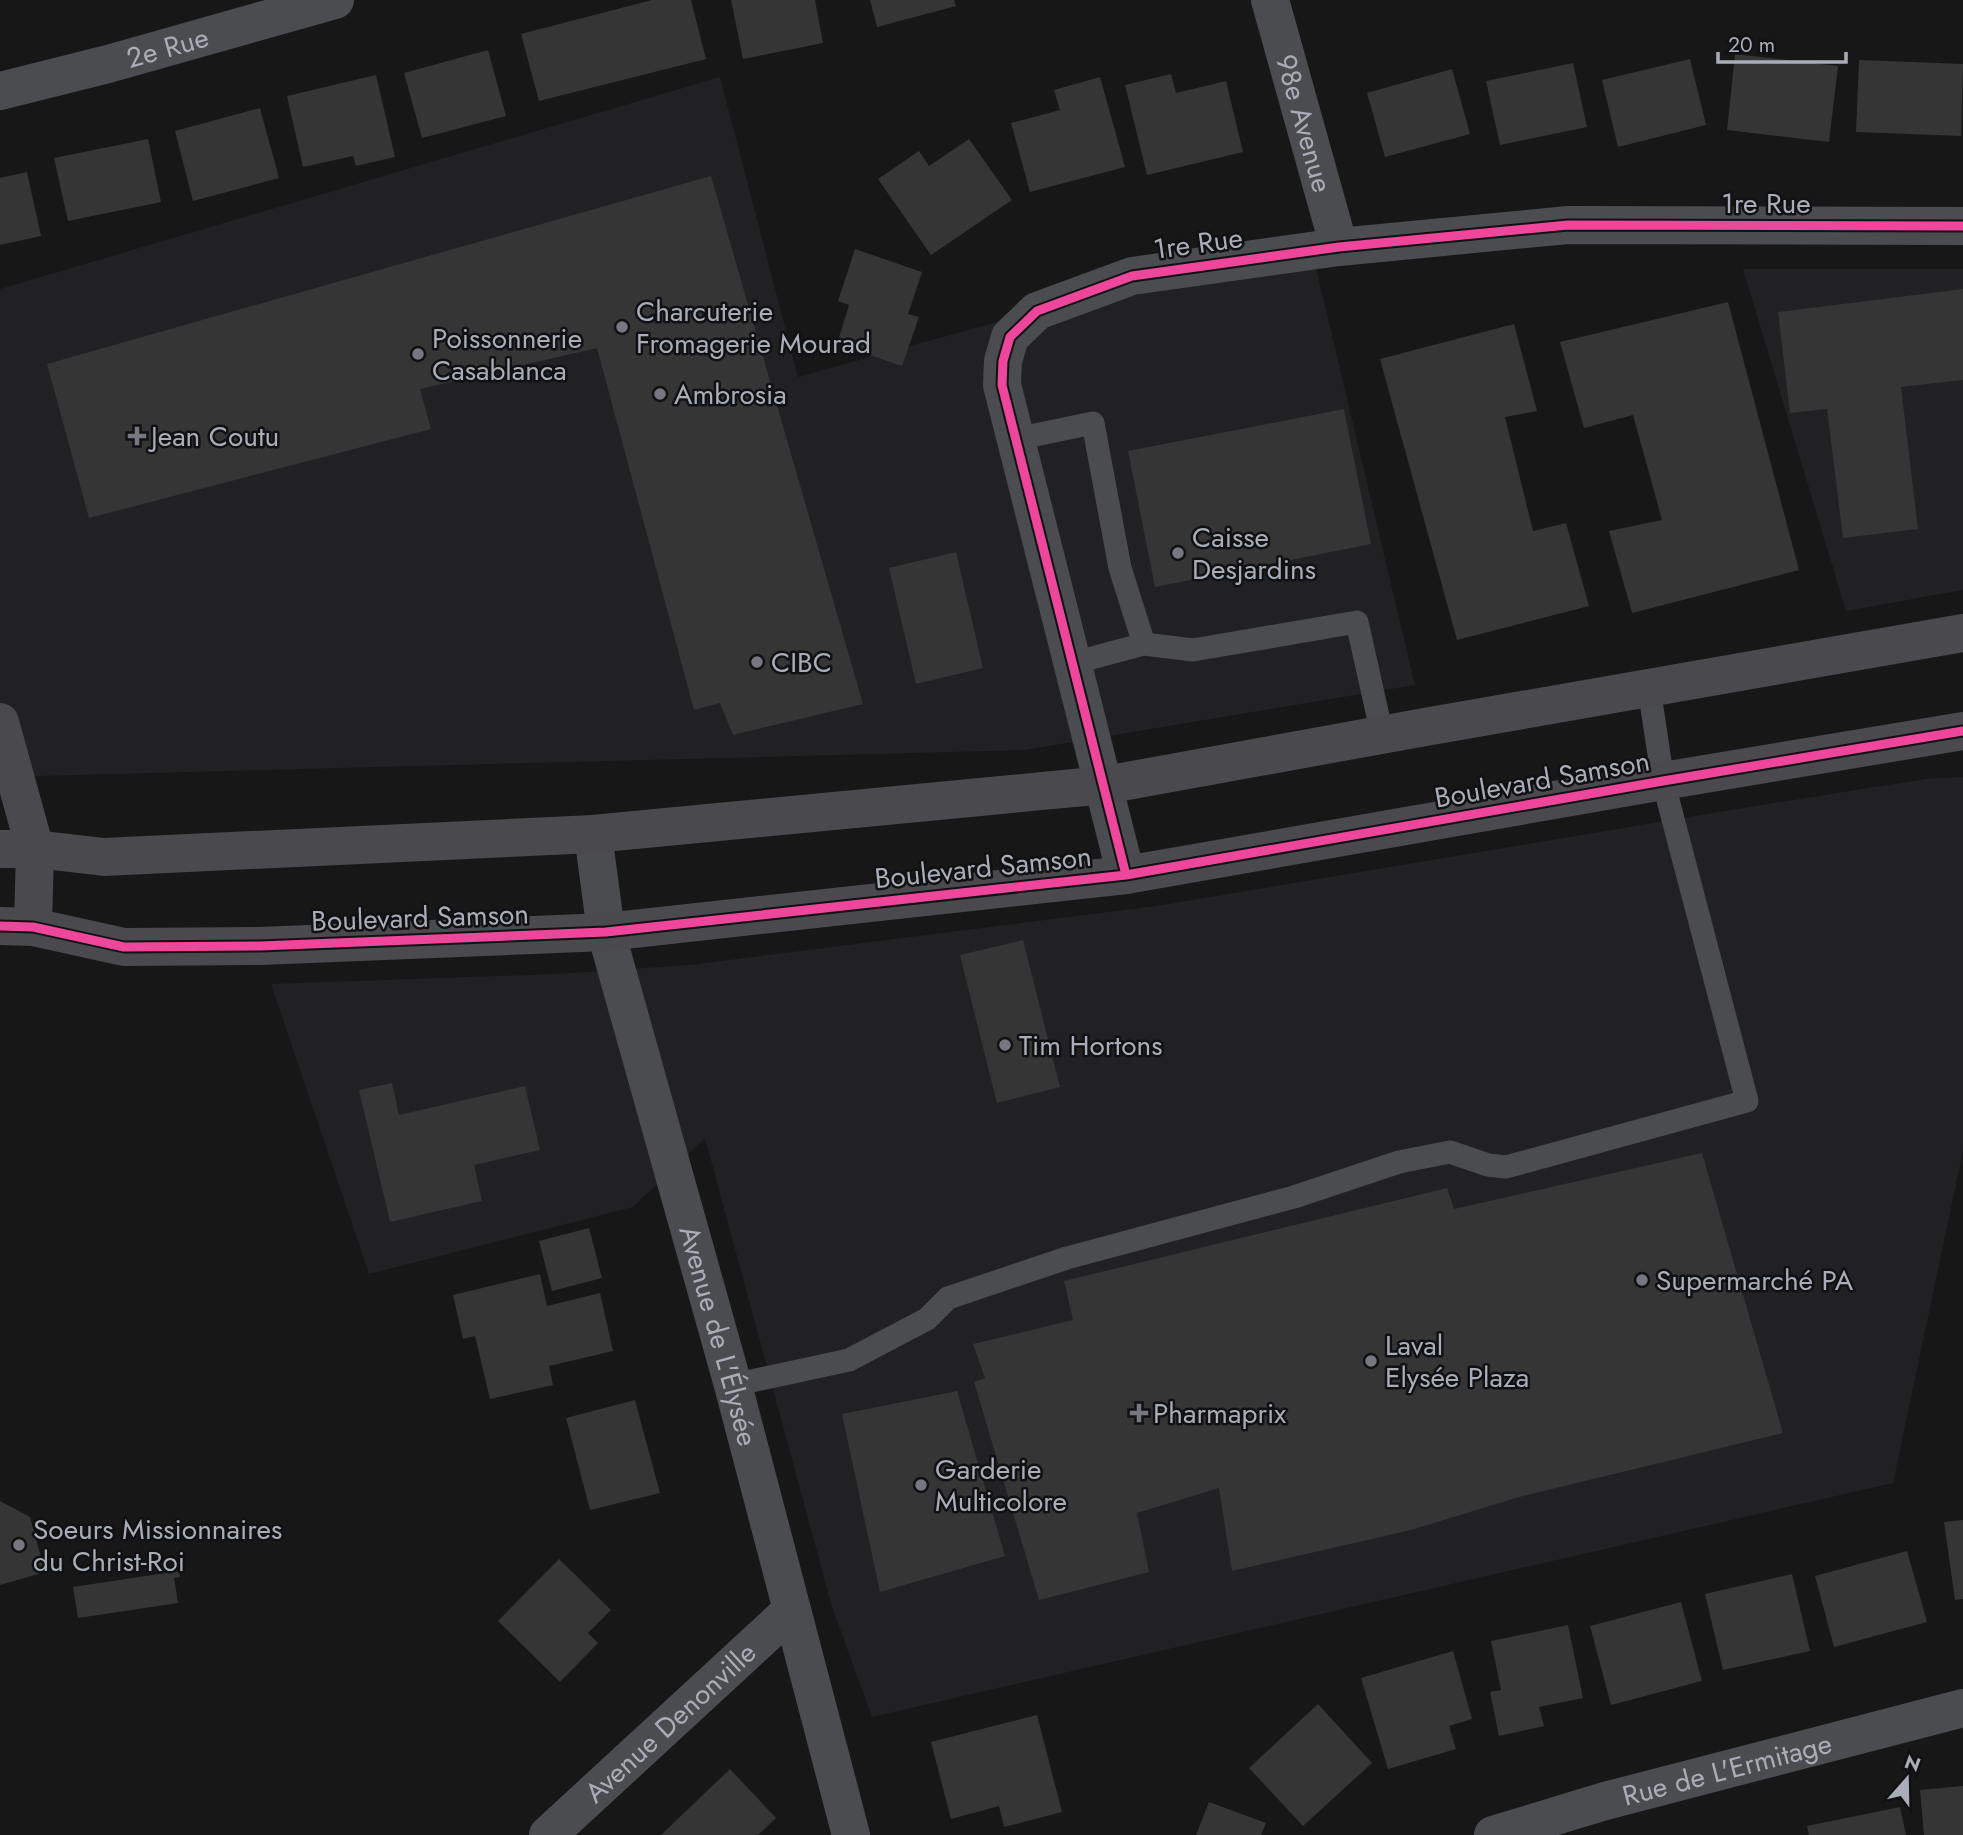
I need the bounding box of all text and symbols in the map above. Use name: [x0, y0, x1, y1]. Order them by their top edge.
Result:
street label: 2e Rue: [122, 17, 213, 79]
scale bar: [1718, 21, 1846, 65]
text: 20 m: [1728, 30, 1775, 60]
street label: 98e Avenue: [1265, 50, 1343, 197]
street label: 1re Rue: [1721, 183, 1811, 224]
street label: 1re Rue: [1151, 217, 1245, 270]
place label: Charcuterie Fromagerie Mourad: [636, 291, 871, 364]
place label: Poissonnerie Casablanca: [432, 318, 582, 391]
marker: Charcuterie Fromagerie Mourad: [614, 319, 630, 335]
marker: Poissonnerie Casablanca: [410, 346, 426, 362]
place label: Ambrosia: [674, 374, 787, 415]
marker: Ambrosia: [652, 386, 668, 402]
place label: Jean Coutu: [147, 416, 279, 457]
marker: Jean Coutu: [129, 428, 145, 444]
place label: Caisse Desjardins: [1192, 517, 1316, 590]
marker: Caisse Desjardins: [1170, 545, 1186, 561]
place label: CIBC: [771, 642, 832, 683]
marker: CIBC: [749, 654, 765, 670]
street label: Boulevard Samson: [1431, 740, 1653, 819]
street label: Boulevard Samson: [873, 836, 1093, 899]
street label: Boulevard Samson: [311, 893, 530, 942]
place label: Tim Hortons: [1019, 1025, 1162, 1066]
marker: Tim Hortons: [997, 1037, 1013, 1053]
street label: Avenue de L'Élysée: [668, 1221, 768, 1450]
place label: Supermarché PA: [1656, 1260, 1854, 1301]
marker: Supermarché PA: [1634, 1272, 1650, 1288]
place label: Laval Elysée Plaza: [1385, 1325, 1529, 1398]
marker: Laval Elysée Plaza: [1363, 1353, 1379, 1369]
place label: Pharmaprix: [1153, 1393, 1286, 1434]
marker: Pharmaprix: [1131, 1405, 1147, 1421]
place label: Garderie Multicolore: [935, 1449, 1067, 1522]
marker: Garderie Multicolore: [913, 1477, 929, 1493]
place label: Soeurs Missionnaires du Christ-Roi: [33, 1509, 282, 1582]
marker: Soeurs Missionnaires du Christ-Roi: [11, 1537, 27, 1553]
street label: Avenue Denonville: [575, 1633, 765, 1813]
street label: Rue de L'Ermitage: [1618, 1723, 1836, 1817]
north arrow: [1872, 1744, 1942, 1814]
text: N: [1901, 1748, 1924, 1779]

